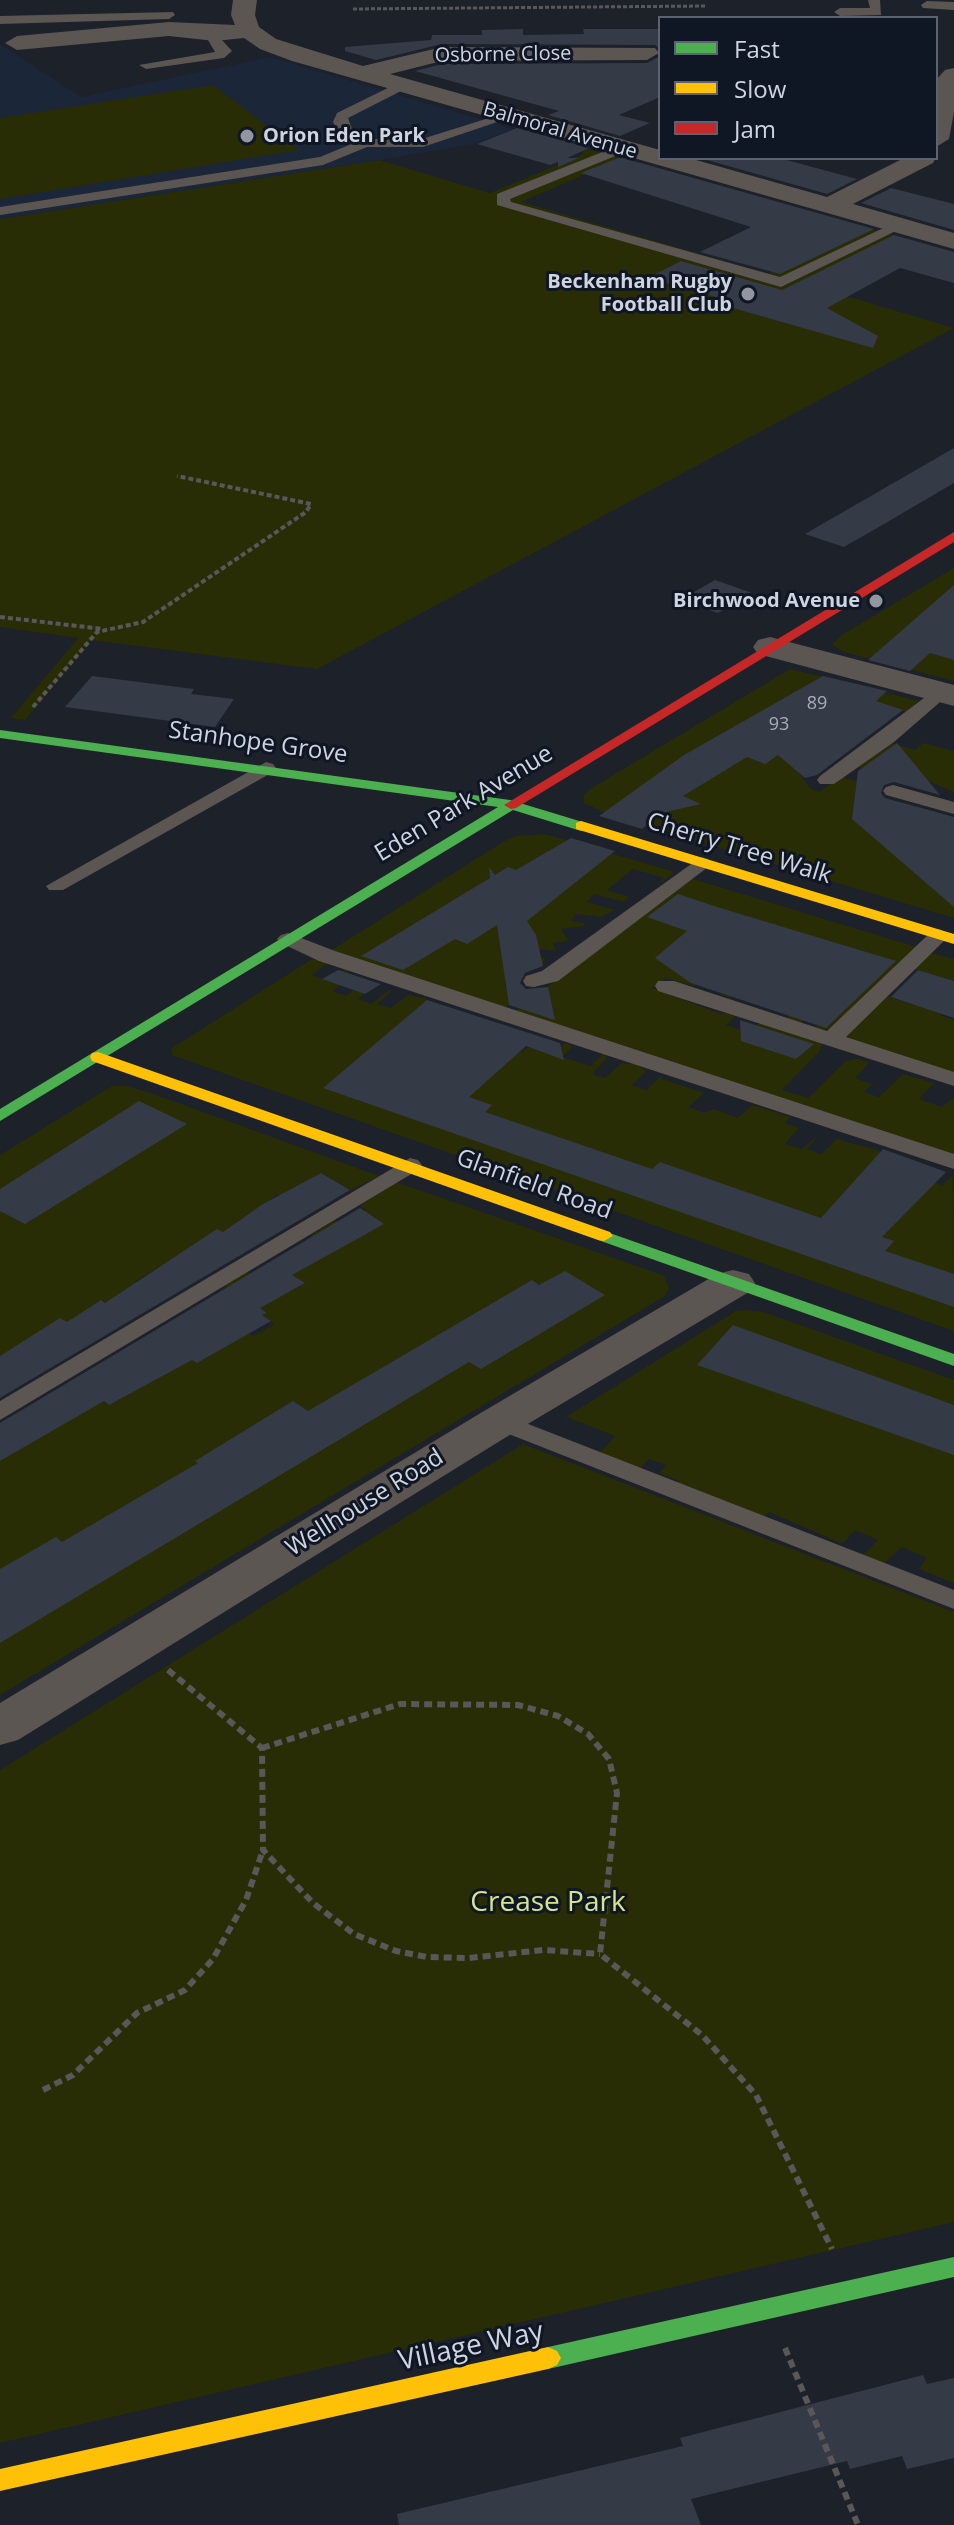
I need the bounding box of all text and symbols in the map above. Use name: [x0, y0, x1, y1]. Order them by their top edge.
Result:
legend: [658, 16, 938, 160]
text: Fast: [734, 32, 780, 65]
street label: Osborne Close: [434, 42, 572, 68]
text: Slow: [734, 72, 786, 105]
street label: Balmoral Avenue: [480, 98, 640, 164]
text: Jam: [734, 112, 776, 145]
place label: Orion Eden Park: [263, 124, 425, 148]
marker: Orion Eden Park: [238, 127, 256, 145]
place label: Beckenham Rugby Football Club: [547, 270, 732, 317]
marker: Beckenham Rugby Football Club: [739, 285, 757, 303]
place label: Birchwood Avenue: [673, 589, 860, 613]
marker: Birchwood Avenue: [867, 592, 885, 610]
house number: 89: [807, 693, 827, 715]
house number: 93: [769, 714, 789, 736]
street label: Stanhope Grove: [167, 716, 349, 770]
street label: Eden Park Avenue: [370, 740, 558, 868]
street label: Cherry Tree Walk: [643, 807, 835, 891]
street label: Glanfield Road: [452, 1144, 616, 1226]
street label: Wellhouse Road: [281, 1443, 449, 1563]
park label: Crease Park: [470, 1886, 626, 1920]
street label: Village Way: [396, 2315, 546, 2379]

